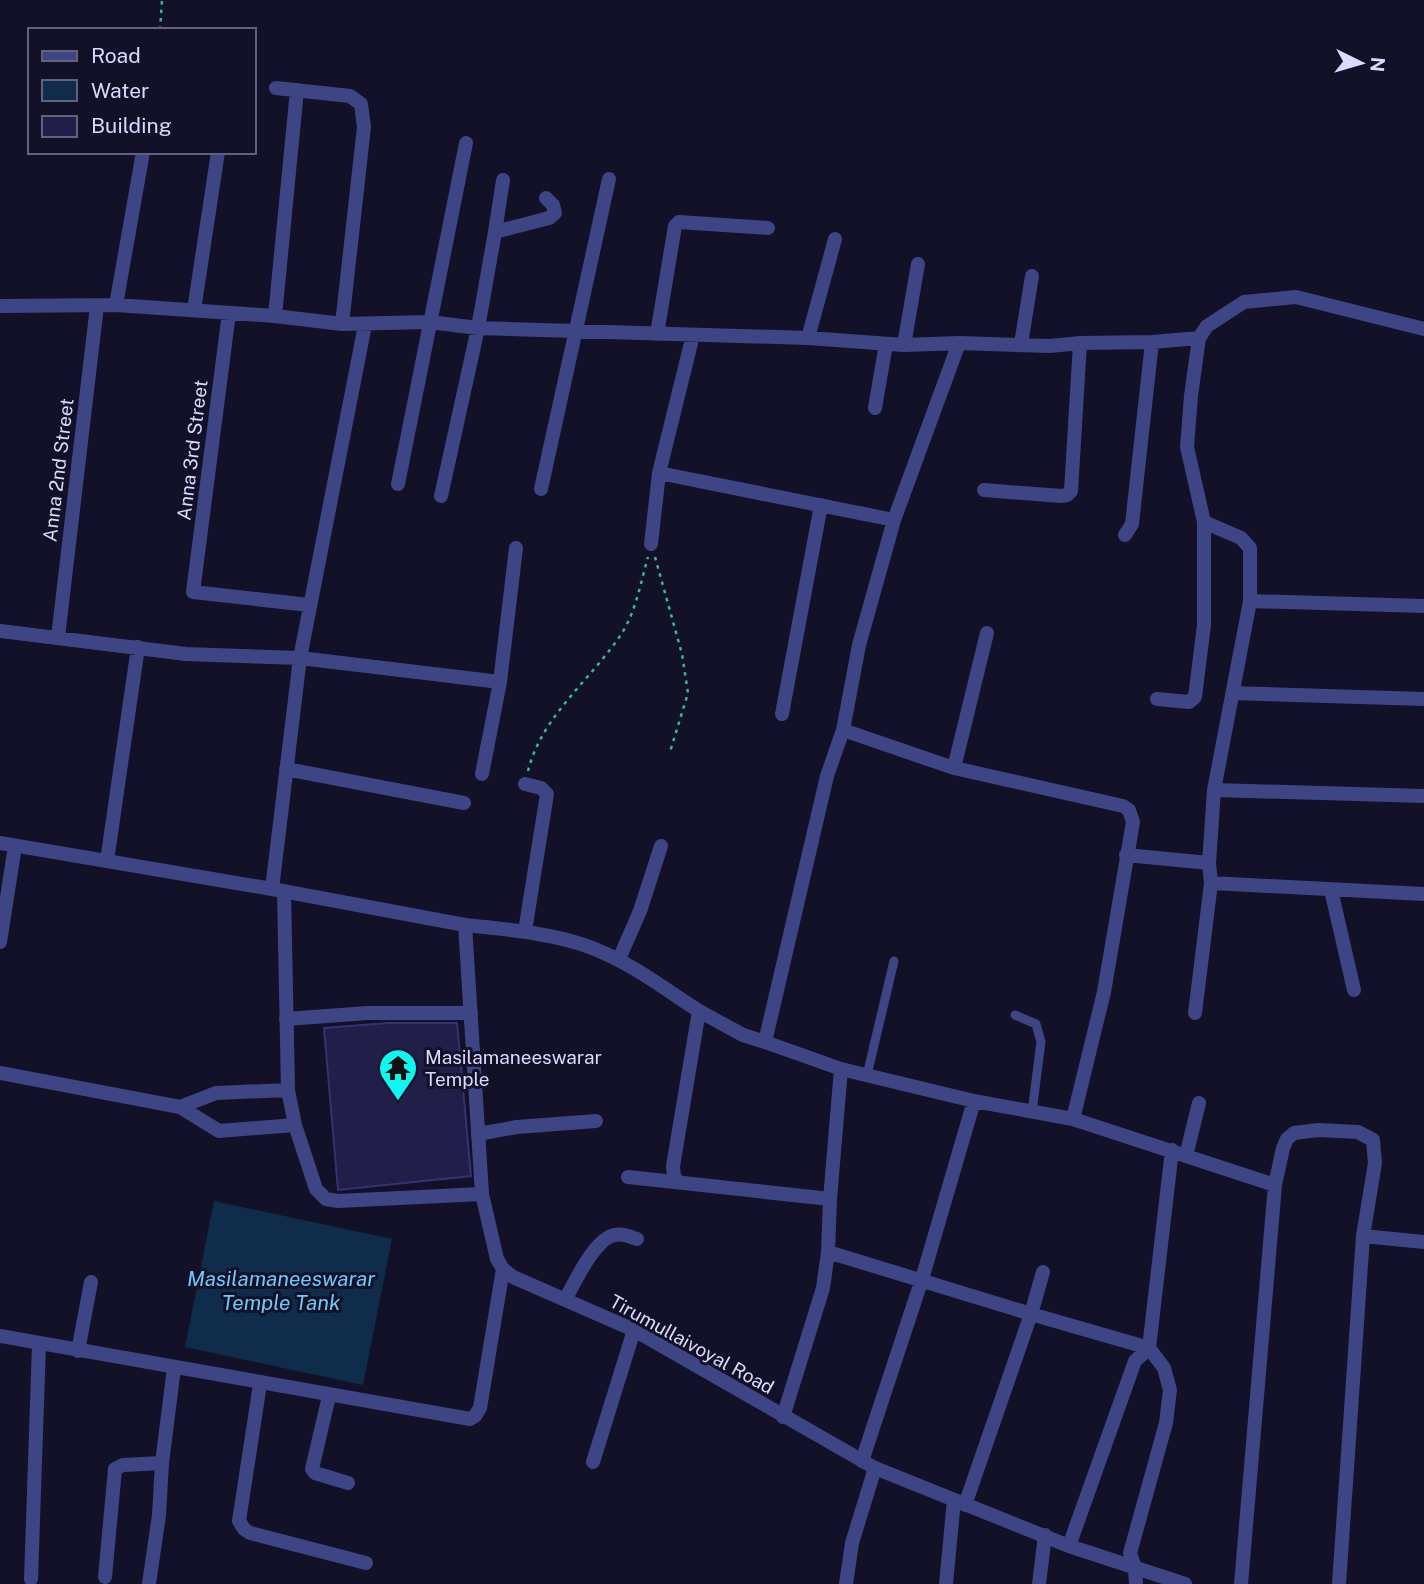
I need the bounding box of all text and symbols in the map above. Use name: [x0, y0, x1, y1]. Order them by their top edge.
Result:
legend: [28, 28, 256, 154]
north arrow: [1326, 28, 1396, 98]
text: Road: [91, 43, 141, 68]
text: N: [1366, 56, 1390, 73]
text: Water: [91, 78, 149, 103]
text: Building: [91, 113, 172, 138]
street label: Anna 3rd Street: [172, 379, 212, 521]
street label: Anna 2nd Street: [38, 397, 78, 543]
place label: Masilamaneeswarar Temple: [425, 1046, 602, 1090]
temple icon: Masilamaneeswarar Temple: [377, 1047, 419, 1102]
water label: Masilamaneeswarar Temple Tank: [187, 1266, 376, 1315]
street label: Tirumullaivoyal Road: [606, 1290, 778, 1398]

